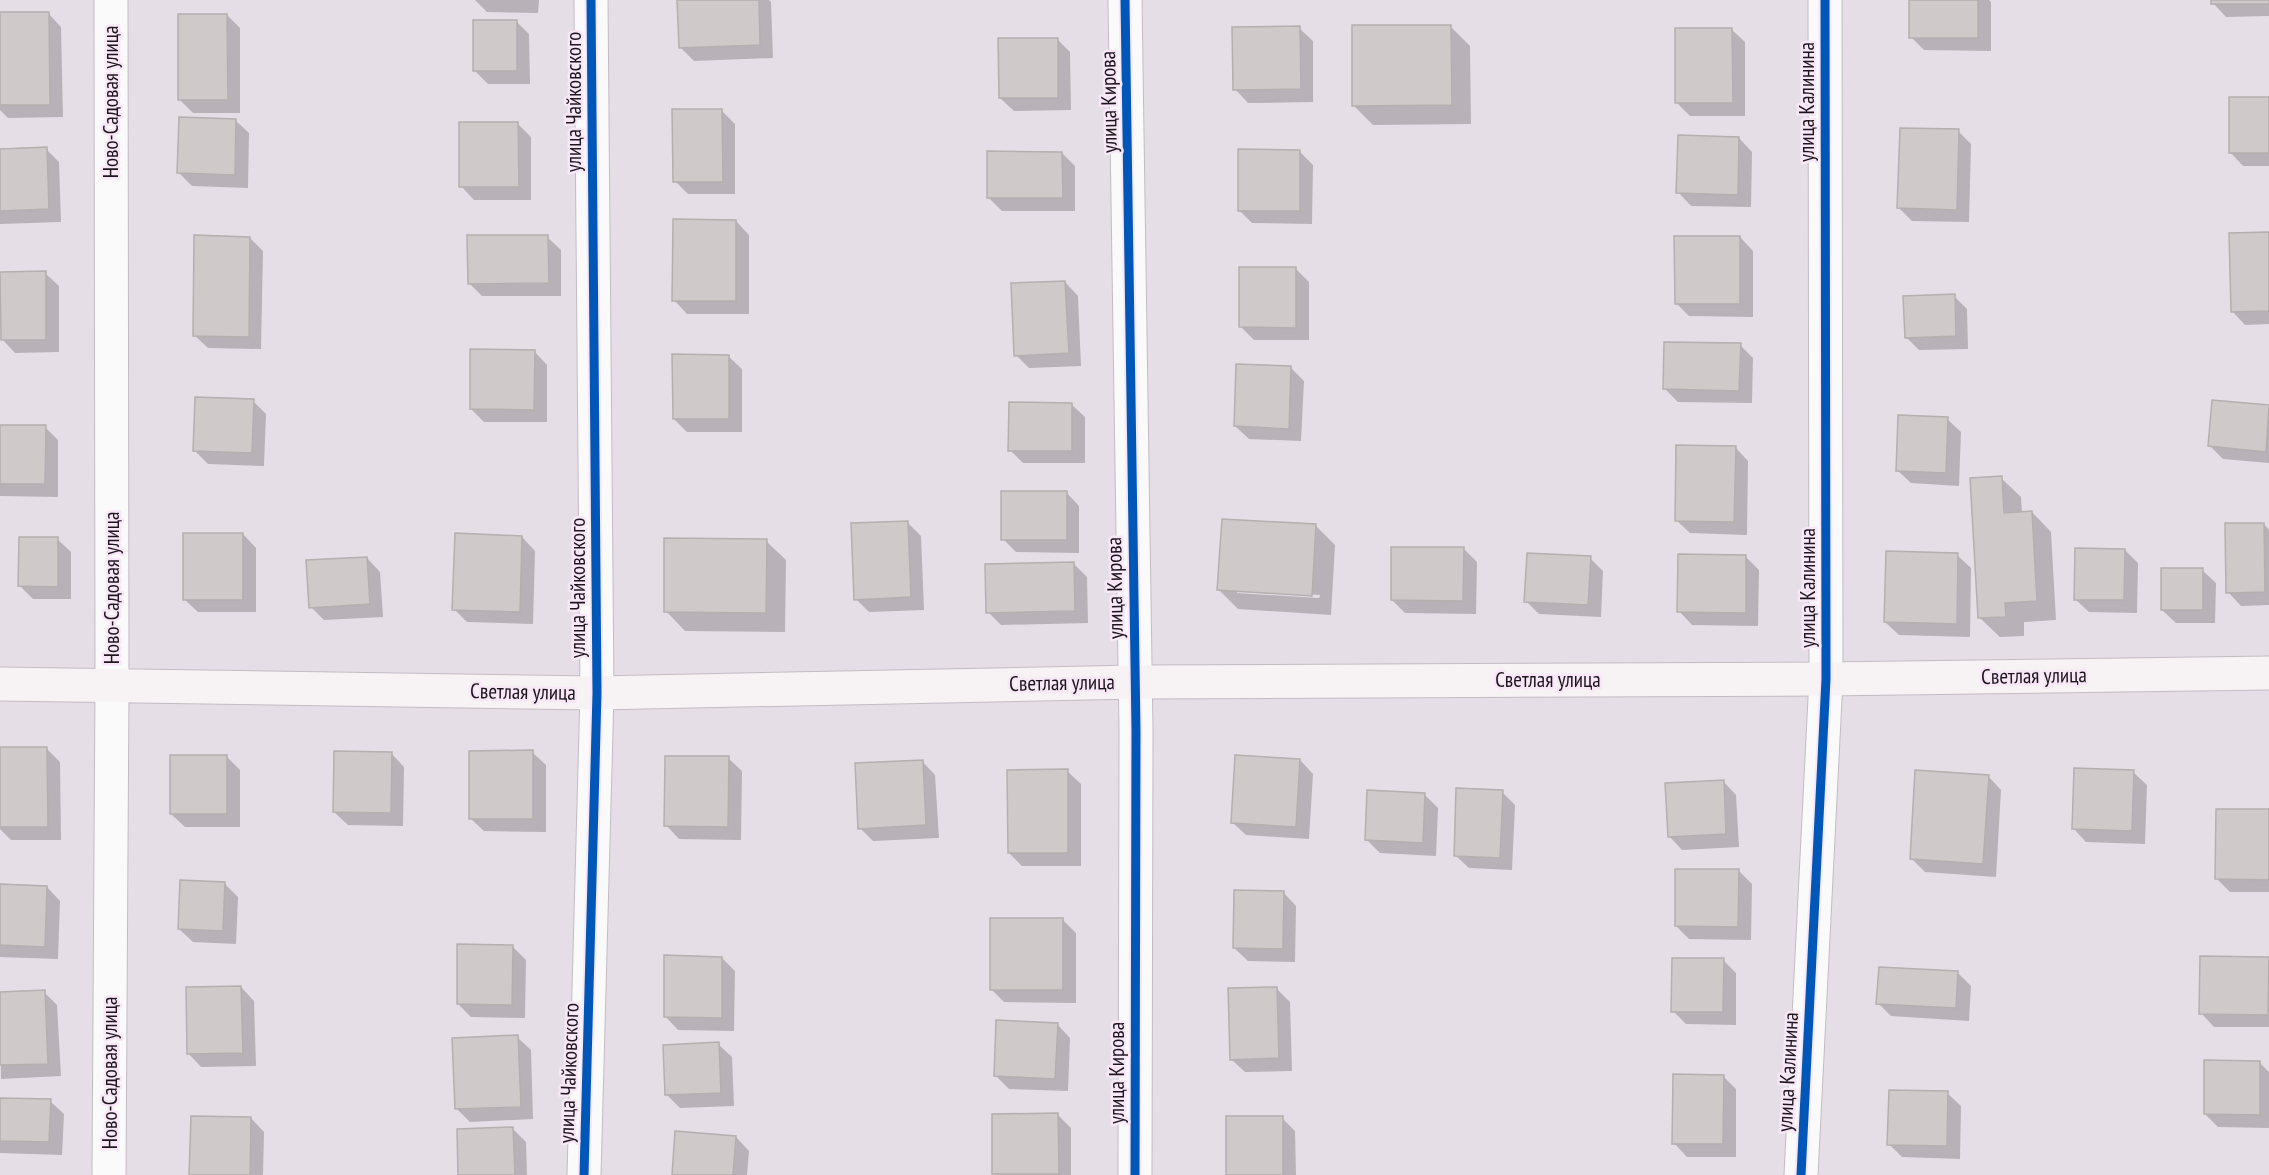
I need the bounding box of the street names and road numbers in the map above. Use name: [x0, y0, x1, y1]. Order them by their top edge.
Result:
street label: Ново-Садовая улица: [97, 26, 124, 178]
street label: улица Чайковского: [560, 32, 587, 172]
street label: улица Калинина: [1793, 42, 1820, 162]
street label: улица Кирова: [1094, 51, 1123, 153]
street label: Ново-Садовая улица: [98, 512, 125, 664]
street label: улица Чайковского: [564, 518, 591, 658]
street label: улица Калинина: [1794, 528, 1821, 648]
street label: улица Кирова: [1100, 537, 1129, 639]
street label: Светлая улица: [1981, 661, 2087, 690]
street label: Светлая улица: [1495, 666, 1601, 693]
street label: Светлая улица: [1009, 668, 1115, 697]
street label: Светлая улица: [470, 677, 576, 706]
street label: Ново-Садовая улица: [96, 997, 123, 1149]
street label: улица Чайковского: [553, 1002, 584, 1144]
street label: улица Калинина: [1771, 1011, 1804, 1133]
street label: улица Кирова: [1103, 1022, 1130, 1124]

